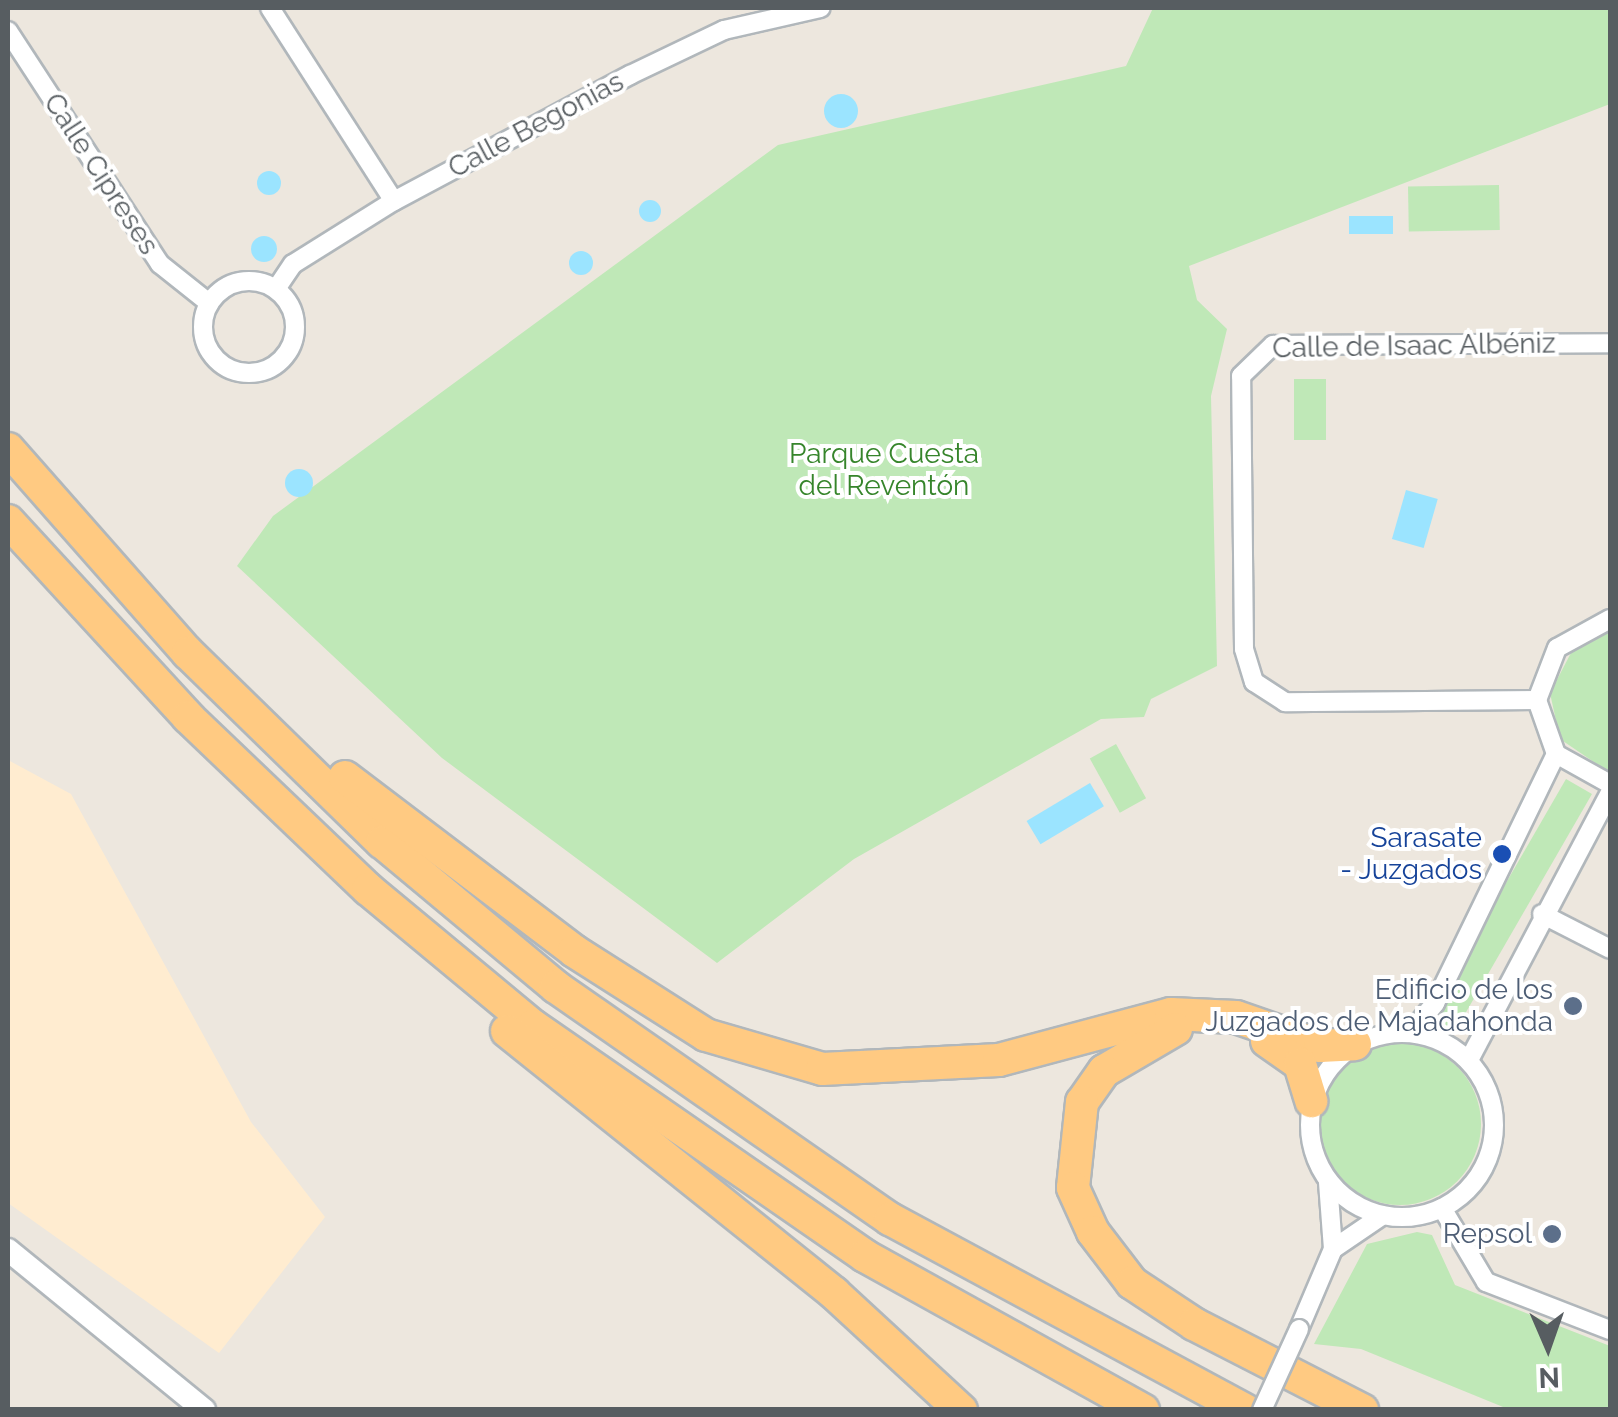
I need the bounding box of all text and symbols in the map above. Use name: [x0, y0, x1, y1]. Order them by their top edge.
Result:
street label: Calle Begonias: [443, 65, 629, 185]
street label: Calle Cipreses: [36, 87, 166, 261]
street label: Calle de Isaac Albéniz: [1272, 327, 1556, 365]
park label: Parque Cuesta del Reventón: [789, 437, 979, 503]
place label: Sarasate - Juzgados: [1339, 821, 1482, 887]
marker: Sarasate - Juzgados: [1491, 843, 1513, 865]
place label: Edificio de los Juzgados de Majadahonda: [1205, 973, 1553, 1039]
marker: Edificio de los Juzgados de Majadahonda: [1562, 995, 1584, 1017]
place label: Repsol: [1443, 1217, 1532, 1251]
marker: Repsol: [1541, 1223, 1563, 1245]
north arrow: [1498, 1297, 1598, 1397]
text: N: [1538, 1361, 1560, 1394]

